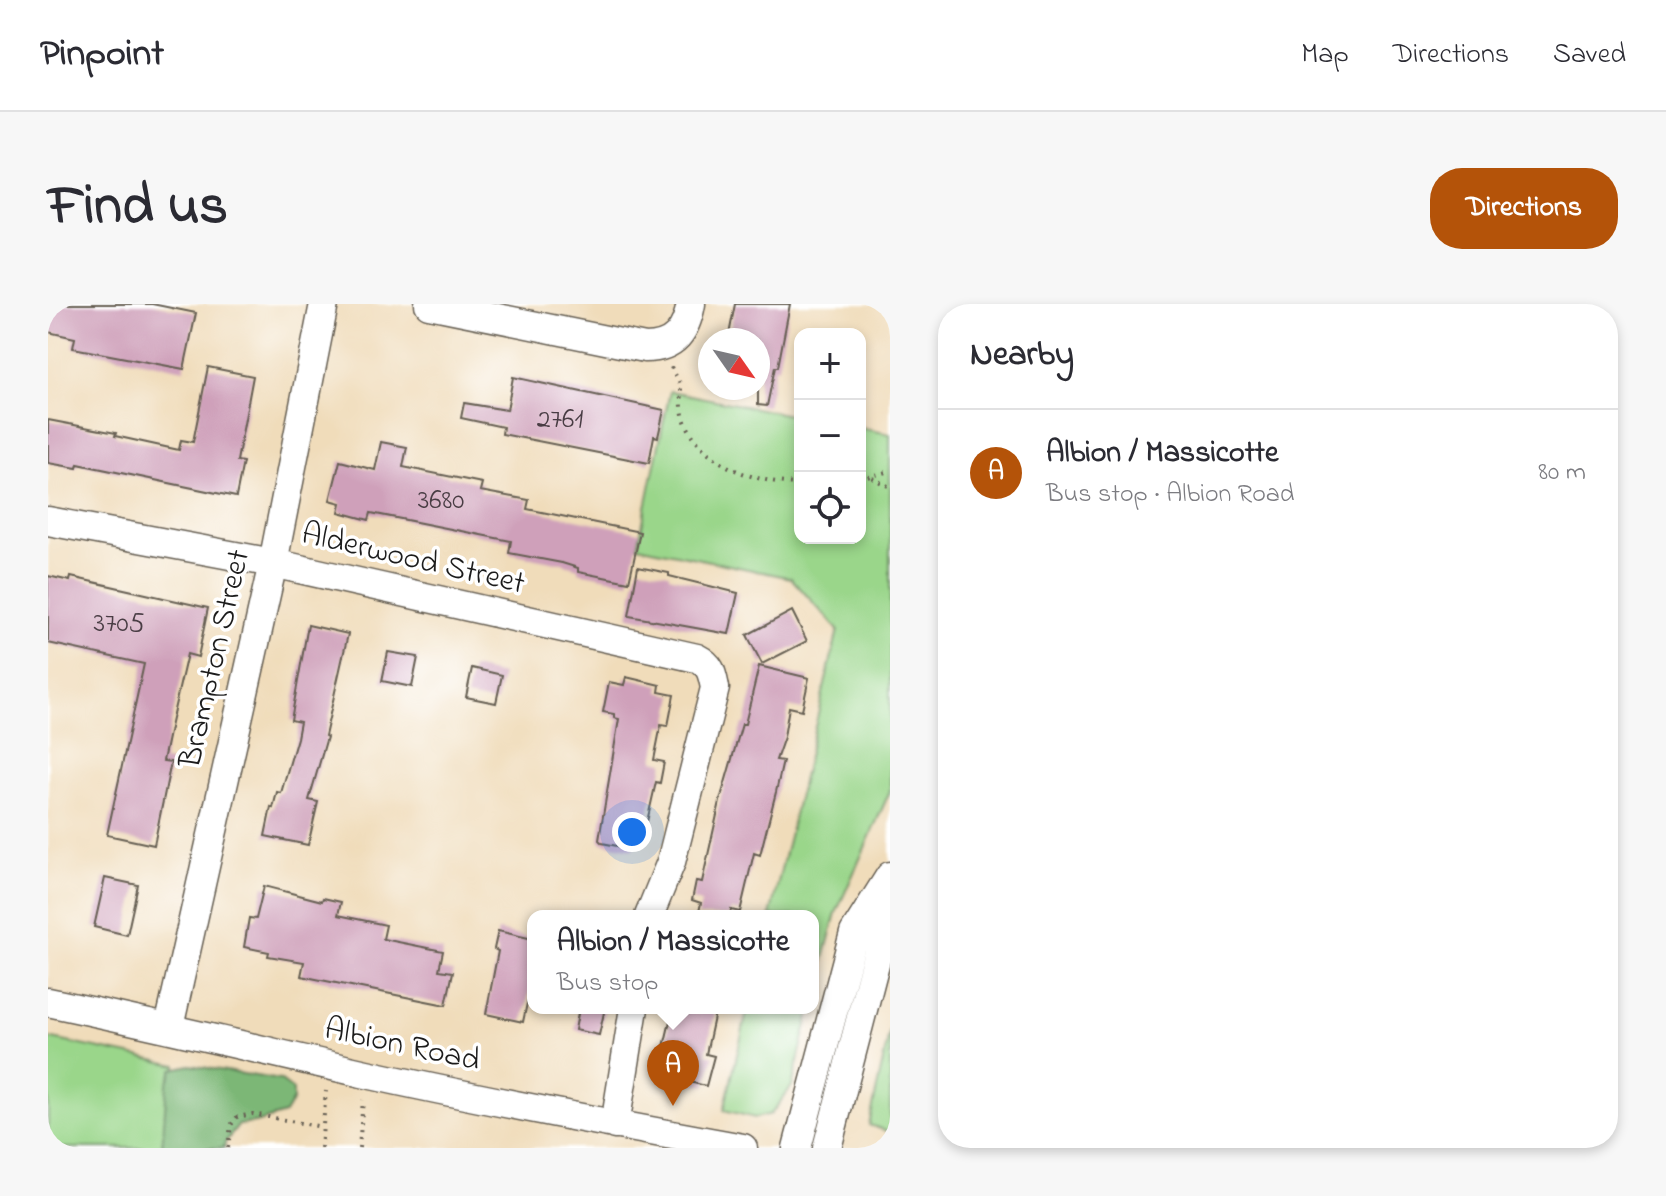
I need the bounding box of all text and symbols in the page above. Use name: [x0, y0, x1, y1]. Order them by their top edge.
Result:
text: Pinpoint: [40, 27, 164, 83]
text: Map: [1301, 35, 1349, 76]
text: Directions: [1393, 35, 1509, 76]
text: Saved: [1553, 35, 1626, 76]
text: Find us: [48, 168, 228, 249]
button: Directions: [1430, 168, 1618, 249]
north arrow: [698, 328, 770, 400]
map controls: [794, 328, 866, 544]
button: +: [794, 328, 866, 400]
text: Nearby: [970, 331, 1074, 381]
house number: 2761: [537, 400, 583, 441]
button: −: [794, 400, 866, 472]
text: Albion / Massicotte: [1046, 432, 1278, 476]
text: A: [988, 454, 1004, 492]
text: 80 m: [1538, 454, 1586, 492]
button: locate: [794, 472, 866, 544]
text: Bus stop · Albion Road: [1046, 476, 1294, 514]
house number: 3680: [418, 481, 464, 522]
street label: Alderwood Street: [297, 511, 530, 609]
street label: Brampton Street: [168, 545, 264, 774]
house number: 3705: [93, 604, 145, 645]
your location: [612, 812, 652, 852]
popup: [527, 910, 819, 1014]
text: Albion / Massicotte: [557, 921, 789, 965]
text: Bus stop: [557, 965, 659, 1003]
street label: Albion Road: [320, 1007, 484, 1085]
pin: A: [647, 1040, 699, 1106]

